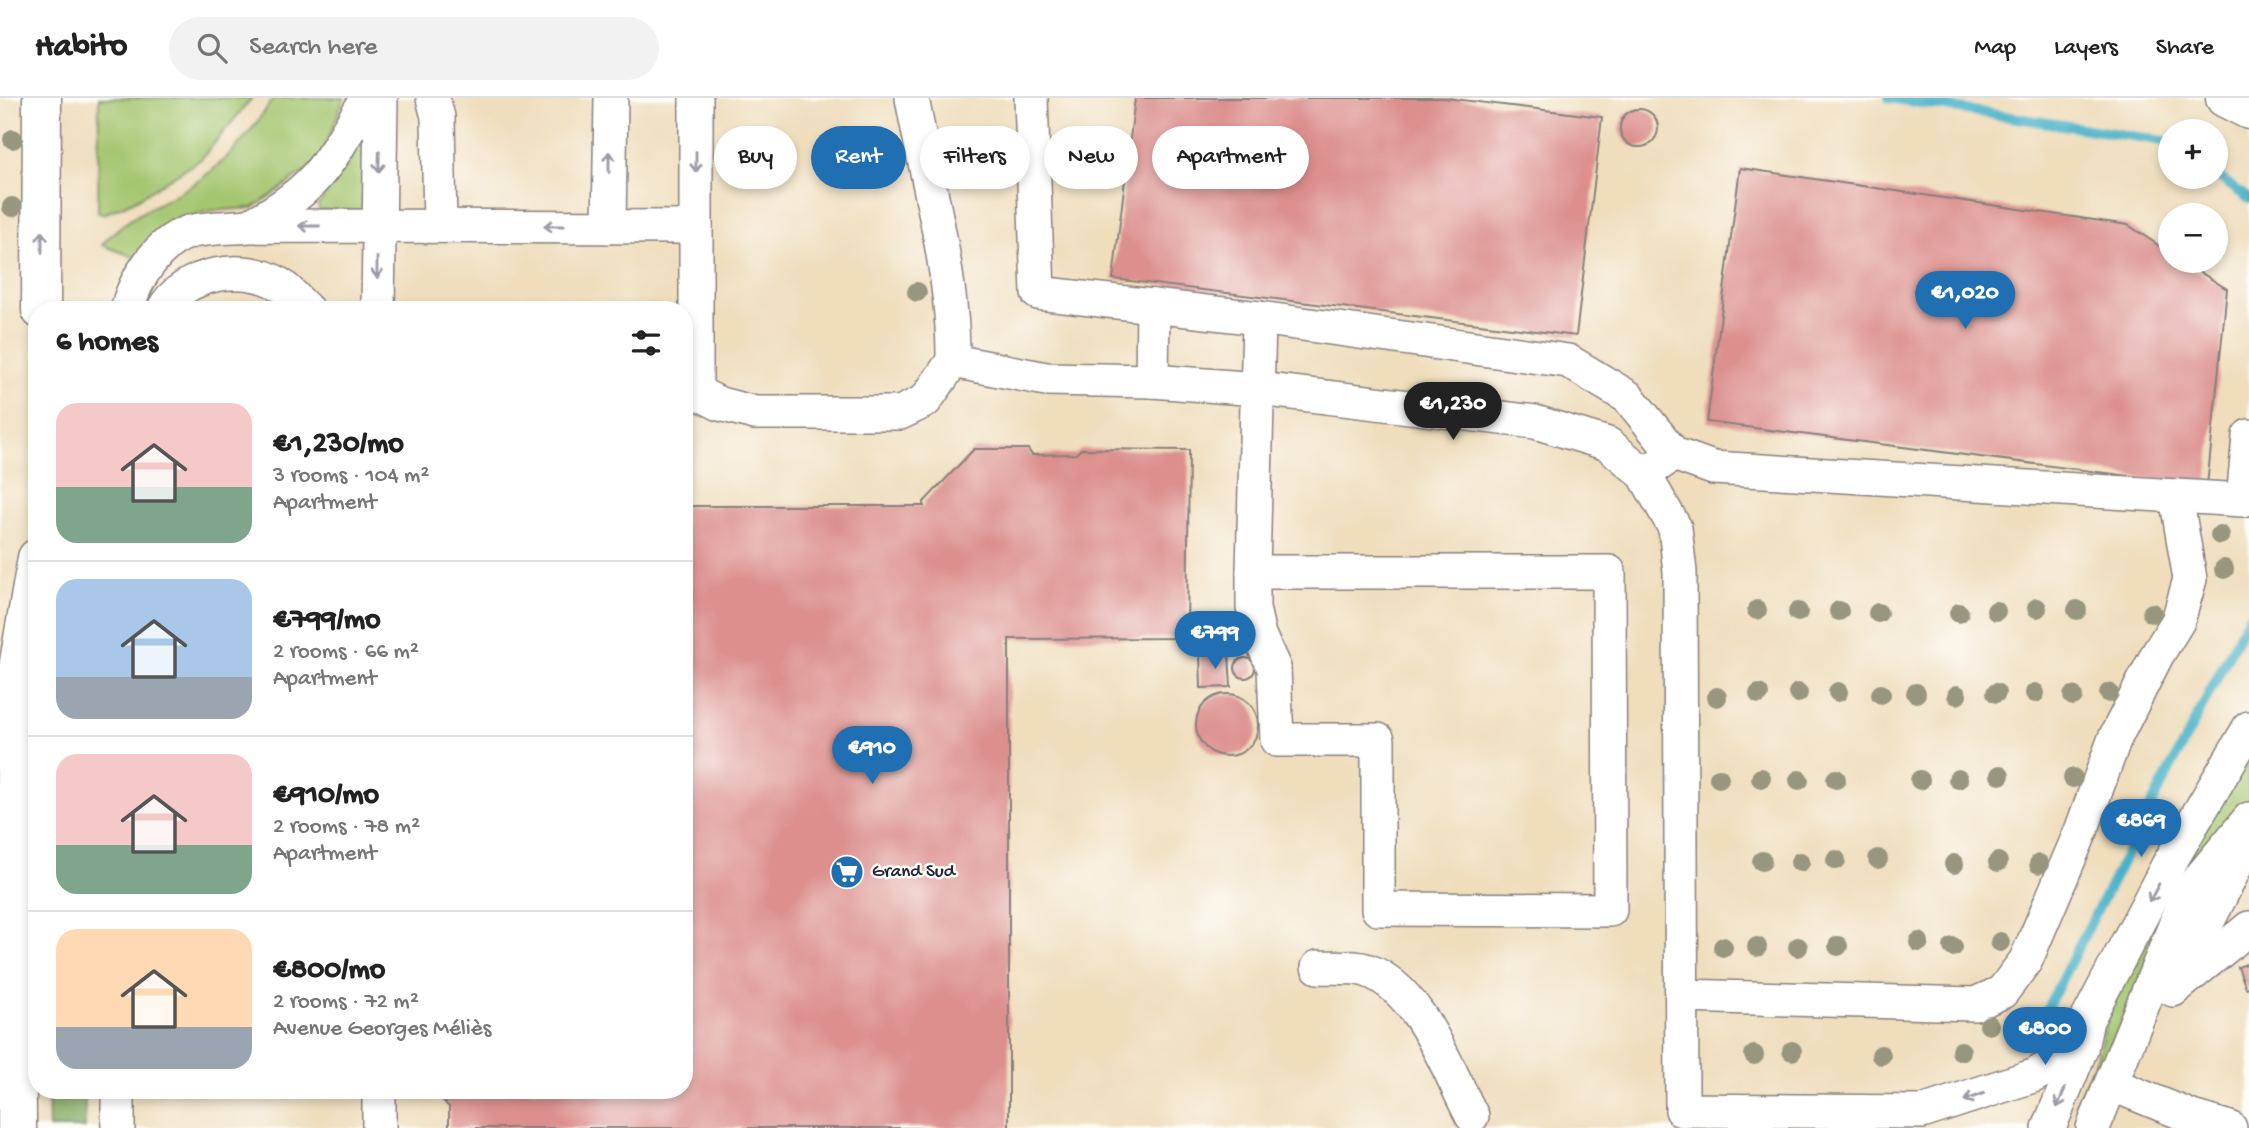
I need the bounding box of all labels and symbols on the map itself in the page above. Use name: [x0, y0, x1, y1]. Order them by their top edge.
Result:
one-way arrow: [372, 151, 386, 174]
one-way arrow: [602, 151, 616, 174]
one-way arrow: [689, 151, 703, 174]
one-way arrow: [298, 219, 321, 233]
one-way arrow: [543, 219, 566, 233]
one-way arrow: [35, 230, 49, 253]
one-way arrow: [370, 256, 384, 279]
pin: €1,020: [1908, 272, 2022, 331]
pin: €1,230: [1396, 382, 1510, 442]
pin: €799: [1174, 612, 1256, 671]
pin: €910: [831, 726, 913, 786]
pin: €869: [2100, 800, 2182, 859]
supermarket icon: Grand Sud: [828, 853, 866, 891]
place label: Grand Sud: [872, 861, 957, 884]
one-way arrow: [2146, 882, 2160, 903]
pin: €800: [2004, 1007, 2086, 1067]
one-way arrow: [2054, 1086, 2067, 1108]
one-way arrow: [1963, 1092, 1985, 1104]

